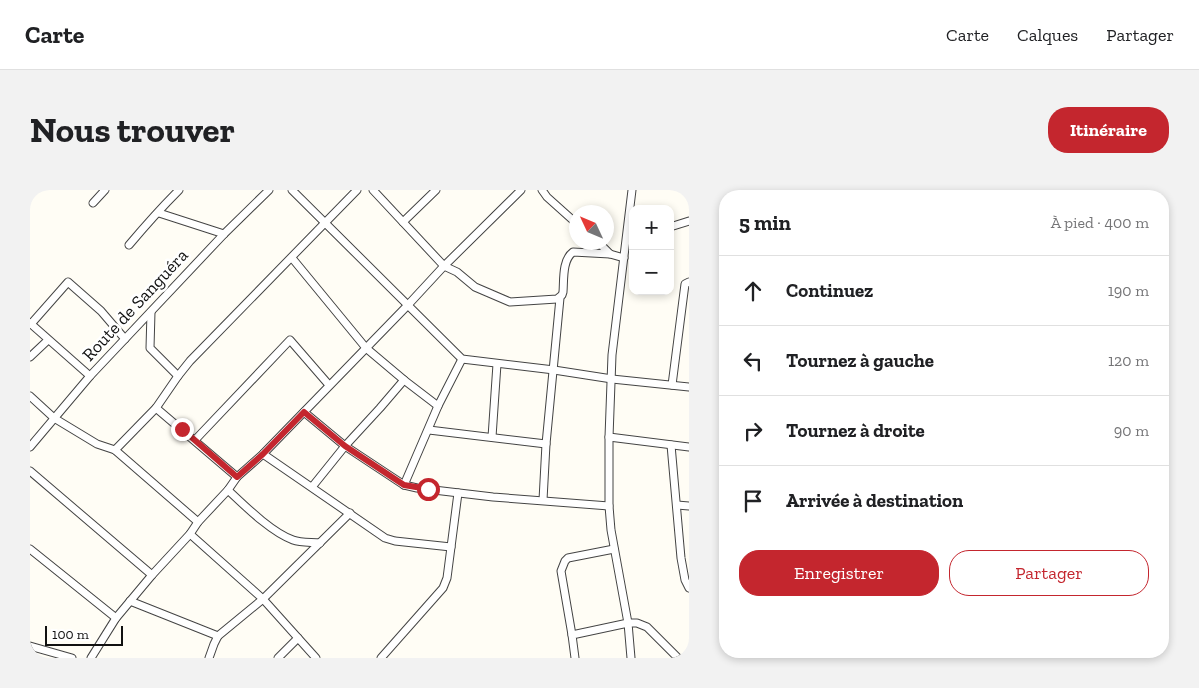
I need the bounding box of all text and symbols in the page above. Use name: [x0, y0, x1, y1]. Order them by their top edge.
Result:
text: Carte: [25, 20, 84, 49]
text: Carte: [946, 24, 989, 46]
text: Calques: [1017, 24, 1078, 46]
text: Partager: [1106, 24, 1174, 46]
button: Itinéraire: [1048, 107, 1169, 153]
text: Nous trouver: [30, 109, 235, 151]
north arrow: [569, 205, 614, 250]
map controls: [629, 205, 674, 295]
button: +: [629, 205, 674, 250]
text: 5 min: [739, 210, 791, 235]
text: À pied · 400 m: [1051, 213, 1149, 232]
street label: Route de Sanguéra: [77, 244, 193, 366]
button: −: [629, 250, 674, 295]
icon: ahead: [739, 277, 767, 305]
text: Continuez: [786, 279, 873, 302]
text: 190 m: [1108, 281, 1149, 300]
icon: left: [739, 347, 767, 375]
text: Tournez à gauche: [786, 349, 934, 372]
text: 120 m: [1108, 351, 1149, 370]
icon: right: [739, 417, 767, 445]
route end: [171, 418, 194, 441]
text: Tournez à droite: [786, 419, 925, 442]
text: 90 m: [1114, 421, 1149, 440]
route start: [417, 478, 440, 501]
icon: arrive: [739, 487, 767, 515]
text: Arrivée à destination: [786, 489, 963, 512]
button: Enregistrer: [739, 550, 939, 596]
button: Partager: [949, 550, 1149, 596]
scale bar: [45, 623, 122, 646]
text: 100 m: [52, 626, 89, 643]

